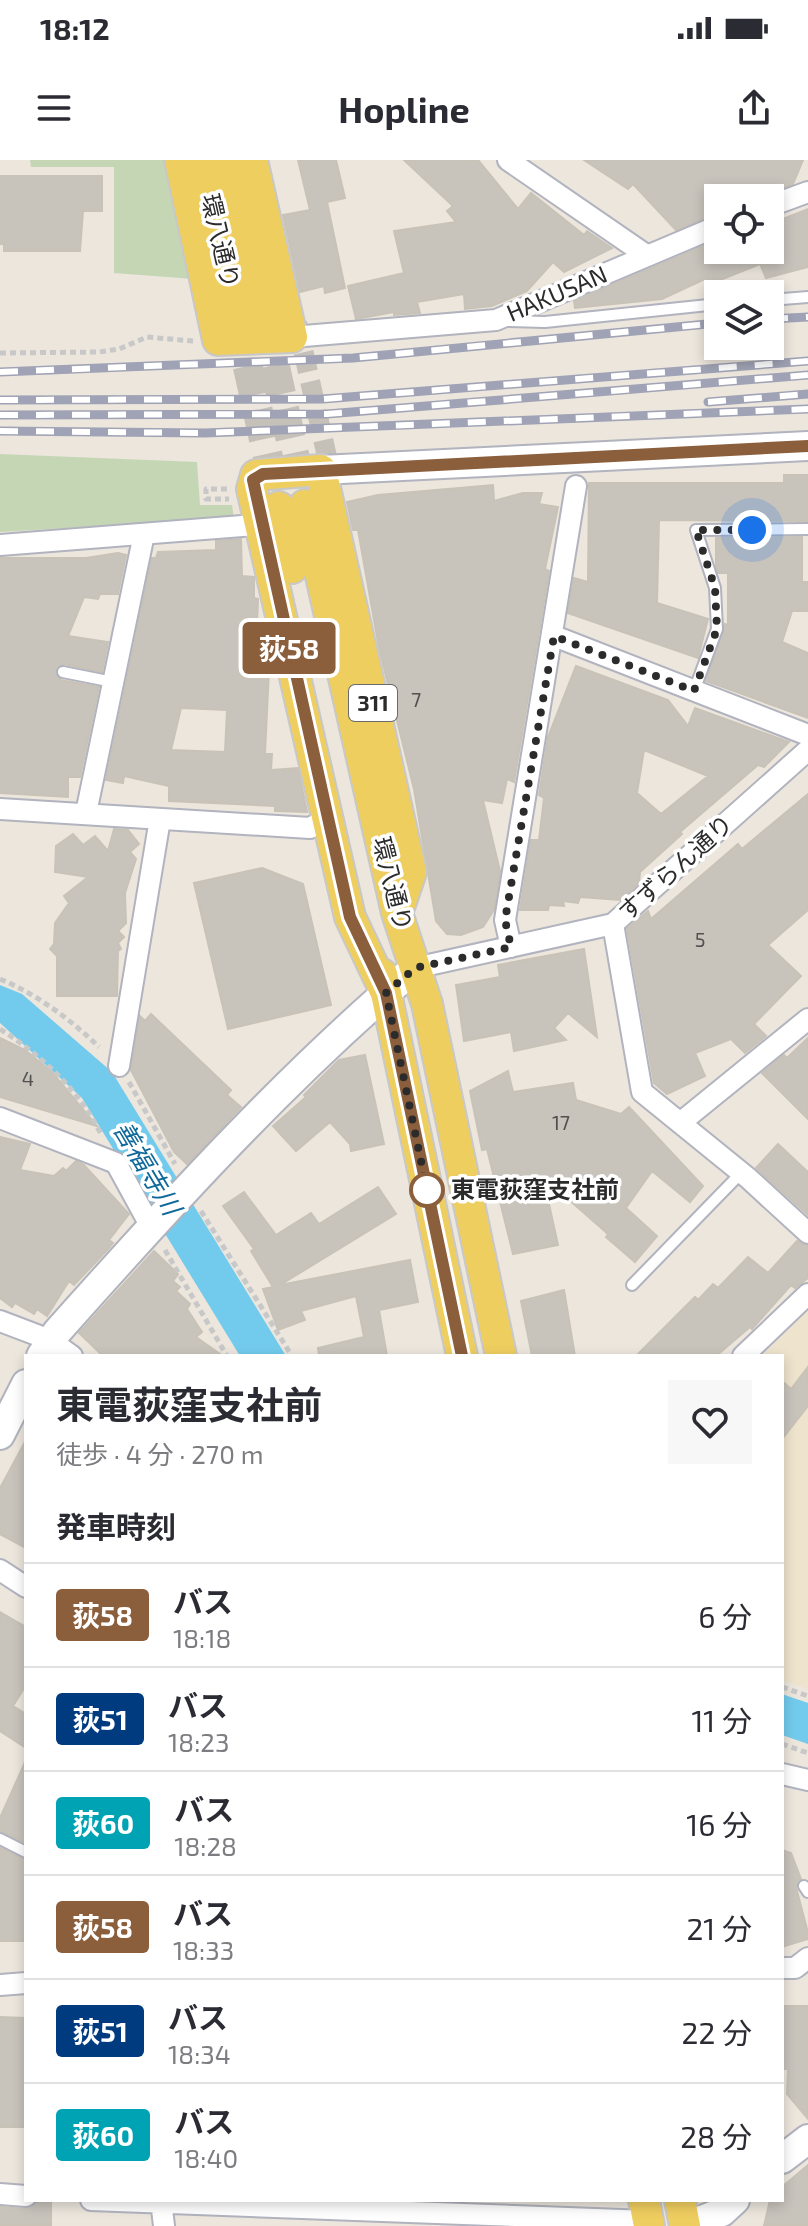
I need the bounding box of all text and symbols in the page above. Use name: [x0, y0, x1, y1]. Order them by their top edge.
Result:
text: 18:12: [40, 10, 110, 46]
icon: menu: [32, 86, 76, 130]
icon: share: [732, 86, 776, 130]
text: Hopline: [338, 87, 470, 130]
map controls: [704, 184, 784, 360]
button: locate: [704, 184, 784, 264]
street label: 環八通り: [197, 191, 246, 291]
street label: HAKUSAN: [502, 258, 611, 327]
button: layers: [704, 280, 784, 360]
your location: [732, 510, 772, 550]
line badge: 荻58: [243, 622, 335, 674]
text: 荻58: [259, 631, 319, 665]
road number: 311: [349, 685, 397, 721]
house number: 7: [411, 687, 421, 711]
street label: すずらん通り: [612, 808, 738, 926]
street label: 環八通り: [368, 834, 419, 934]
house number: 5: [695, 927, 705, 951]
house number: 4: [22, 1066, 34, 1090]
house number: 17: [552, 1110, 570, 1134]
water label: 善福寺川: [108, 1115, 190, 1222]
marker: 東電荻窪支社前: [410, 1173, 444, 1207]
place label: 東電荻窪支社前: [451, 1174, 619, 1203]
button: heart: [668, 1380, 752, 1464]
text: 東電荻窪支社前: [56, 1381, 322, 1427]
text: 徒歩 · 4 分 · 270 m: [56, 1438, 263, 1469]
text: 発車時刻: [56, 1508, 176, 1544]
text: バス: [173, 1583, 233, 1619]
text: 荻58: [72, 1598, 133, 1632]
text: 6 分: [698, 1598, 752, 1634]
text: 18:18: [173, 1622, 231, 1653]
text: バス: [168, 1687, 228, 1723]
text: 荻51: [72, 1702, 128, 1736]
text: 11 分: [691, 1702, 752, 1738]
text: 18:23: [168, 1726, 229, 1757]
text: バス: [174, 1791, 234, 1827]
text: 荻60: [72, 1806, 134, 1840]
text: 16 分: [686, 1806, 752, 1842]
text: 18:28: [174, 1830, 237, 1861]
text: バス: [173, 1895, 233, 1931]
text: 荻58: [72, 1910, 133, 1944]
text: 21 分: [687, 1910, 752, 1946]
text: 18:33: [173, 1934, 234, 1965]
text: バス: [168, 1999, 228, 2035]
text: 荻51: [72, 2014, 128, 2048]
text: 22 分: [682, 2014, 752, 2050]
text: 18:34: [168, 2038, 231, 2069]
text: バス: [174, 2103, 234, 2139]
text: 荻60: [72, 2118, 134, 2152]
text: 28 分: [680, 2118, 752, 2154]
text: 18:40: [174, 2142, 238, 2173]

